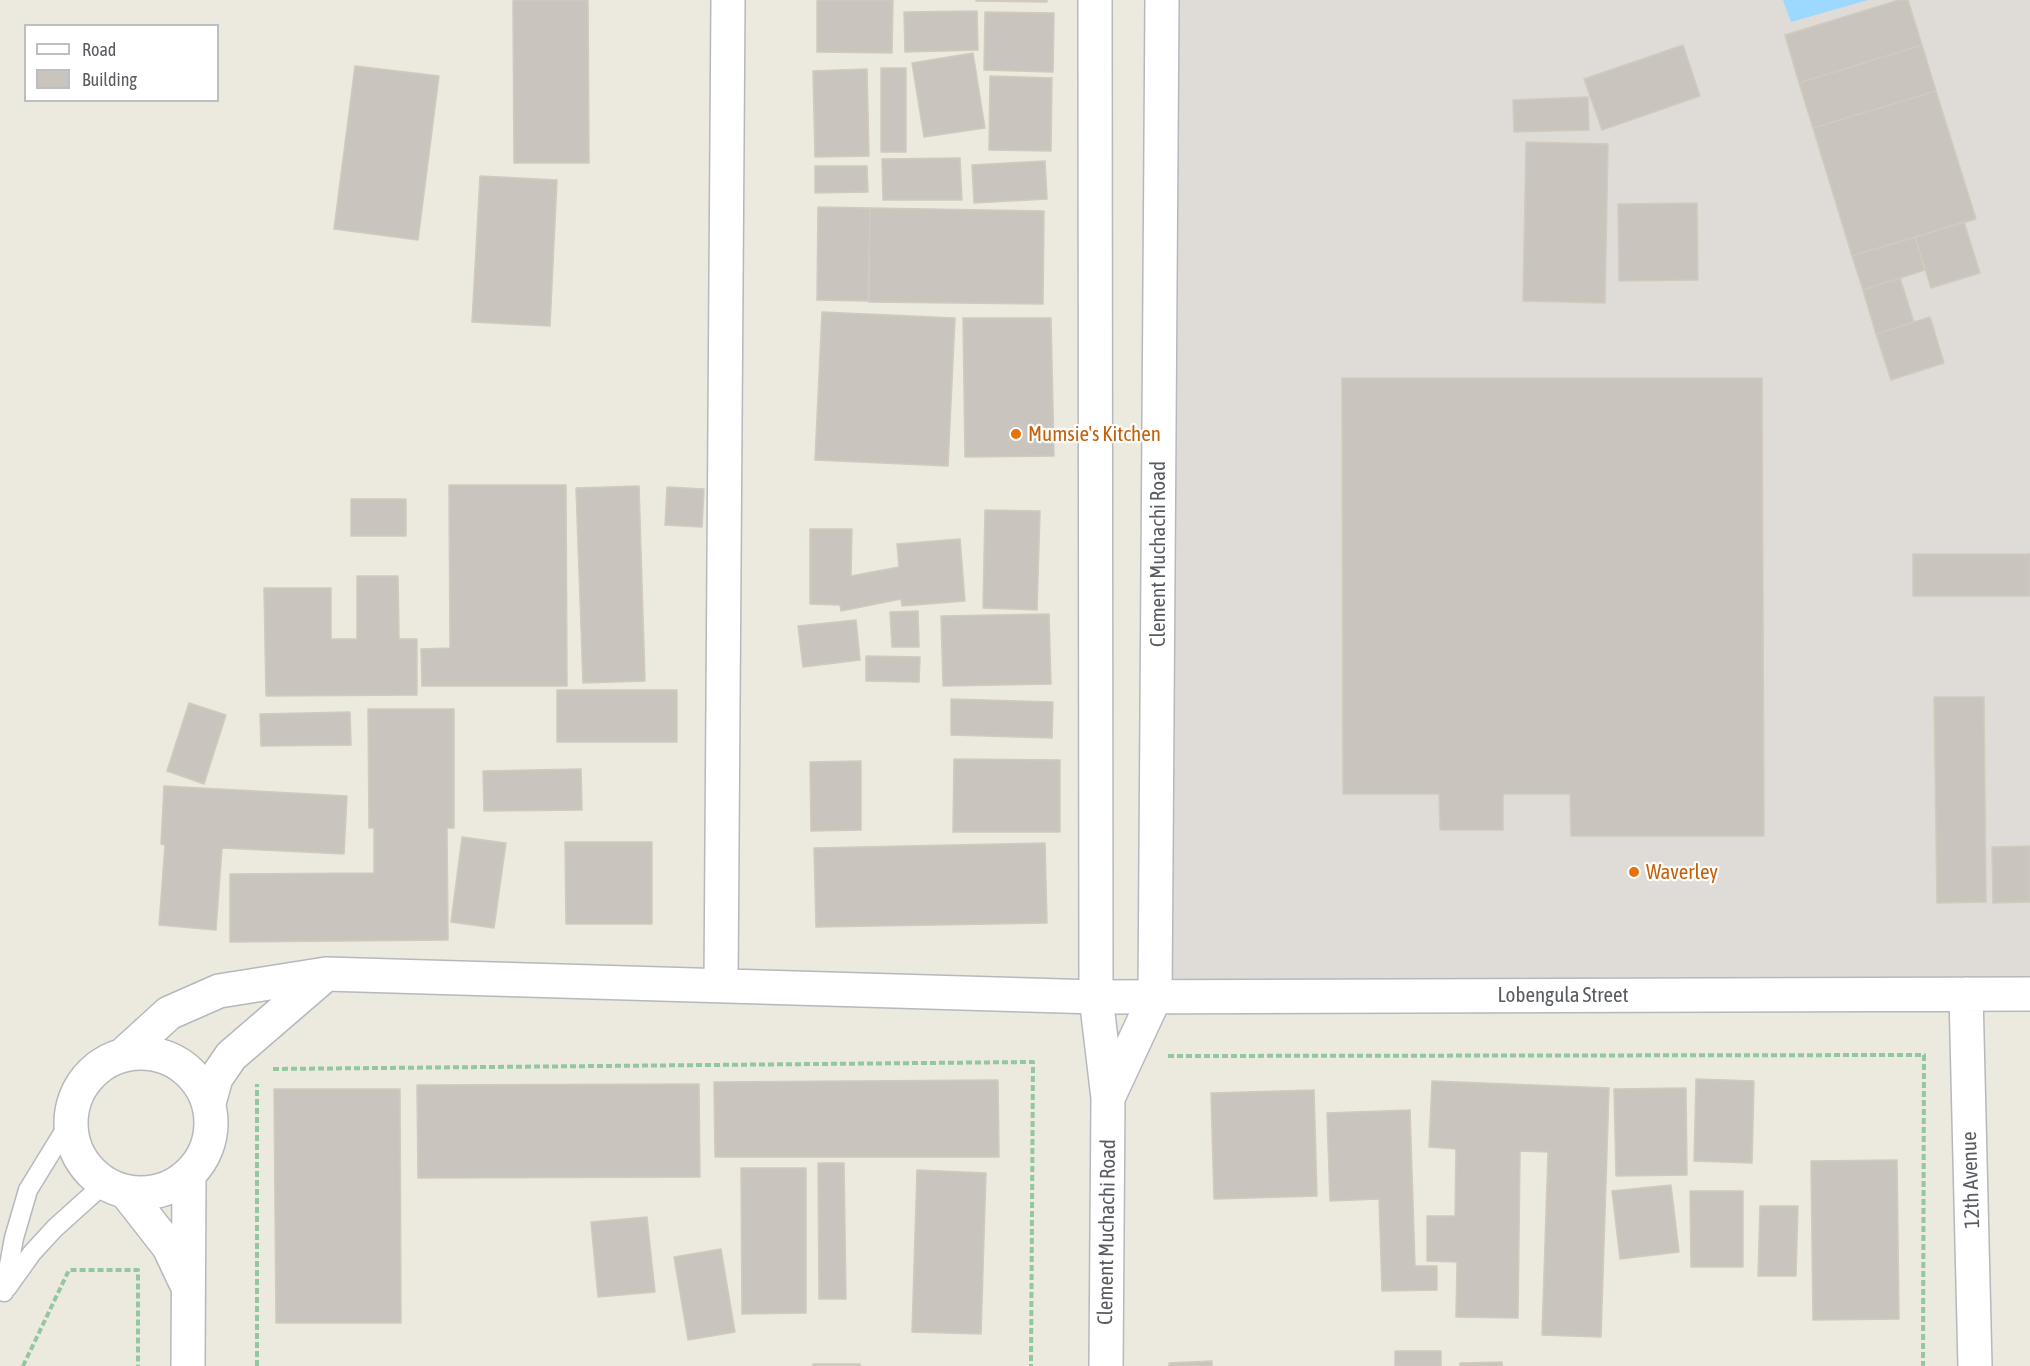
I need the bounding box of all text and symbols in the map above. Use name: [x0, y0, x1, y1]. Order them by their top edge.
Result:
legend: [24, 24, 219, 102]
text: Road: [82, 39, 116, 60]
text: Building: [82, 69, 137, 90]
place label: Mumsie's Kitchen: [1028, 421, 1161, 447]
marker: Mumsie's Kitchen: [1009, 427, 1023, 441]
street label: Clement Muchachi Road: [1145, 461, 1171, 647]
place label: Waverley: [1646, 859, 1718, 885]
marker: Waverley: [1627, 865, 1641, 879]
street label: Lobengula Street: [1497, 982, 1629, 1008]
street label: 12th Avenue: [1957, 1131, 1985, 1229]
street label: Clement Muchachi Road: [1093, 1139, 1121, 1325]

